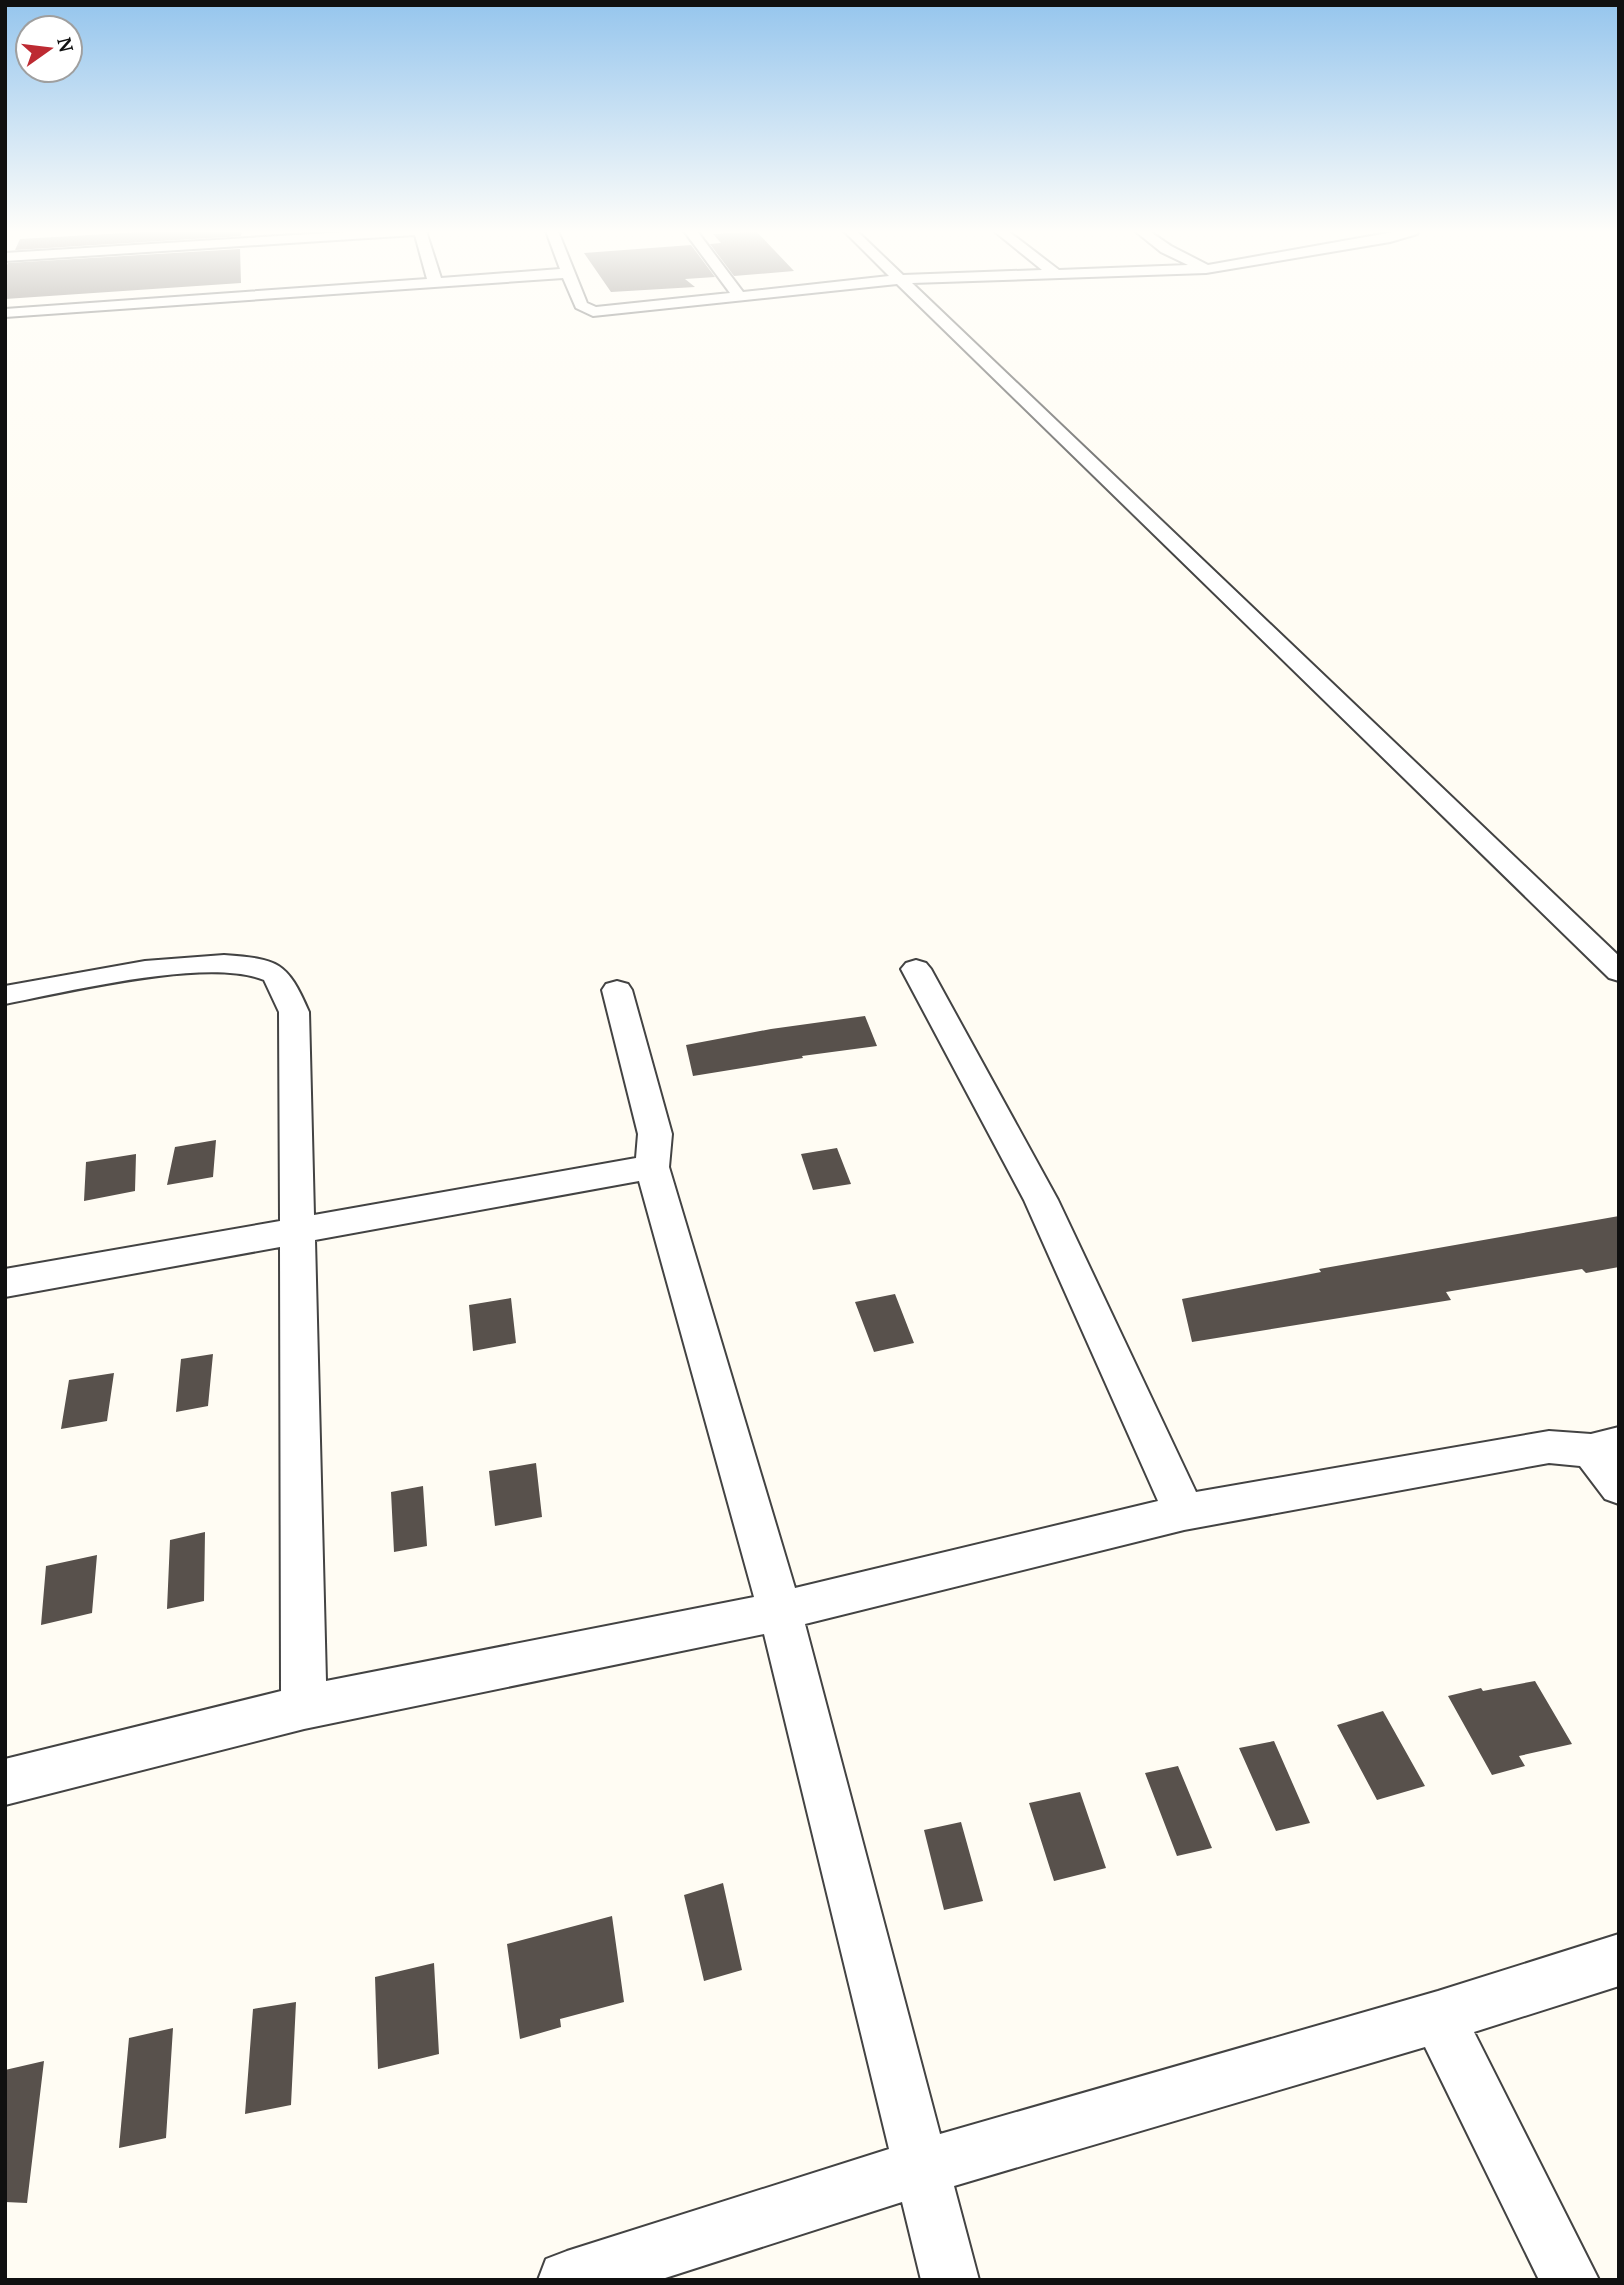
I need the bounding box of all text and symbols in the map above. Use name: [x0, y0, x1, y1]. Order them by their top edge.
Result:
north arrow: [14, 14, 84, 84]
text: N: [52, 35, 80, 55]

